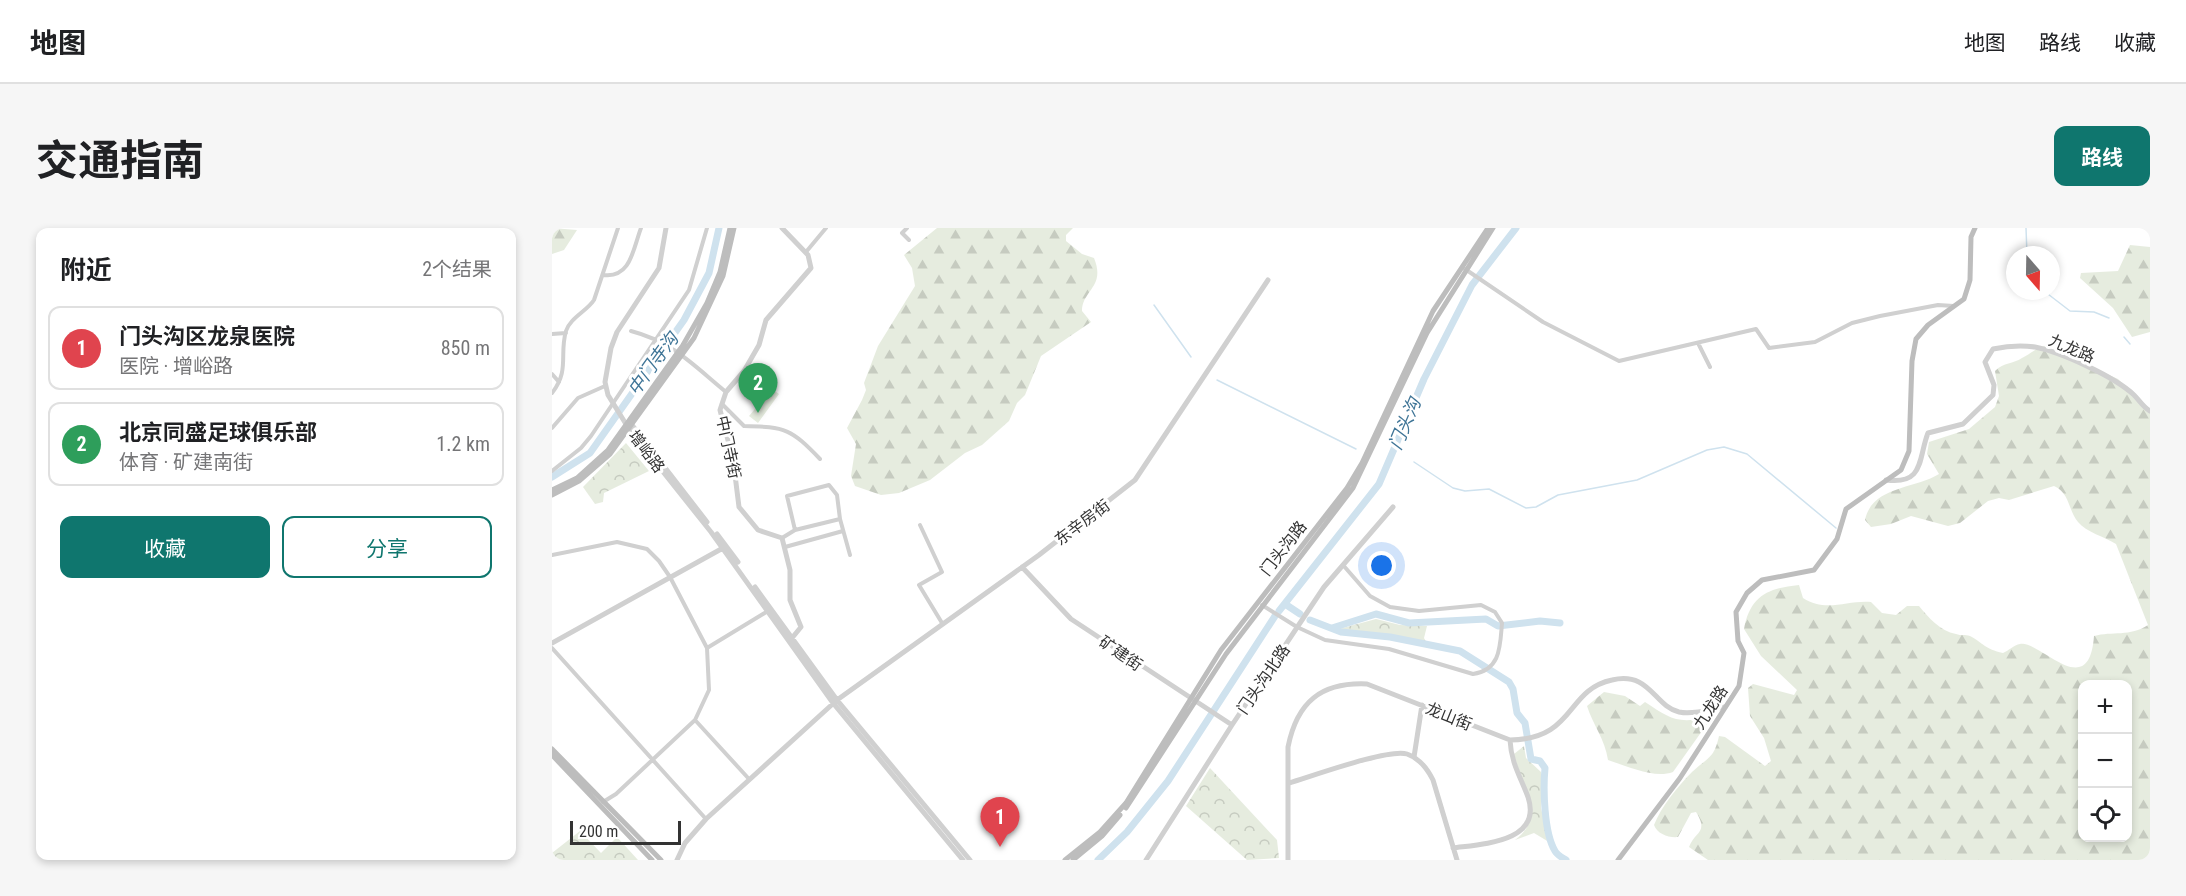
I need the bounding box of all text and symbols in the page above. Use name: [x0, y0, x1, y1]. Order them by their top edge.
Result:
text: 地图: [30, 27, 86, 60]
text: 地图: [1964, 31, 2006, 55]
text: 路线: [2039, 31, 2081, 55]
text: 收藏: [2114, 31, 2156, 55]
button: 路线: [2054, 126, 2150, 186]
text: 交通指南: [36, 136, 204, 185]
north arrow: [2006, 246, 2060, 300]
text: 附近: [60, 255, 112, 285]
text: 2个结果: [422, 257, 492, 281]
text: 门头沟区龙泉医院: [119, 324, 295, 349]
water label: 中门寺沟: [623, 327, 683, 399]
street label: 九龙路: [2046, 330, 2098, 367]
text: 1: [76, 336, 87, 360]
text: 850 m: [441, 336, 490, 360]
text: 医院 · 增峪路: [119, 354, 233, 378]
pin: 2: [738, 364, 778, 413]
water label: 门头沟: [1384, 393, 1426, 453]
street label: 中门寺街: [713, 414, 744, 480]
text: 北京同盛足球俱乐部: [119, 420, 317, 445]
street label: 增峪路: [625, 426, 669, 476]
text: 2: [76, 432, 87, 456]
text: 1.2 km: [436, 432, 490, 456]
text: 体育 · 矿建南街: [119, 450, 253, 474]
street label: 东辛房街: [1051, 496, 1114, 549]
button: 收藏: [60, 516, 270, 578]
button: 分享: [282, 516, 492, 578]
street label: 门头沟路: [1256, 517, 1311, 579]
your location: [1367, 551, 1396, 580]
street label: 矿建街: [1096, 632, 1146, 675]
street label: 门头沟北路: [1233, 641, 1294, 718]
map controls: [2078, 680, 2132, 842]
button: +: [2078, 680, 2132, 734]
street label: 九龙路: [1689, 682, 1731, 733]
street label: 龙山街: [1423, 699, 1475, 734]
button: −: [2078, 734, 2132, 788]
button: locate: [2078, 788, 2132, 842]
pin: 1: [980, 798, 1020, 847]
scale bar: [570, 818, 681, 846]
text: 200 m: [579, 822, 618, 841]

